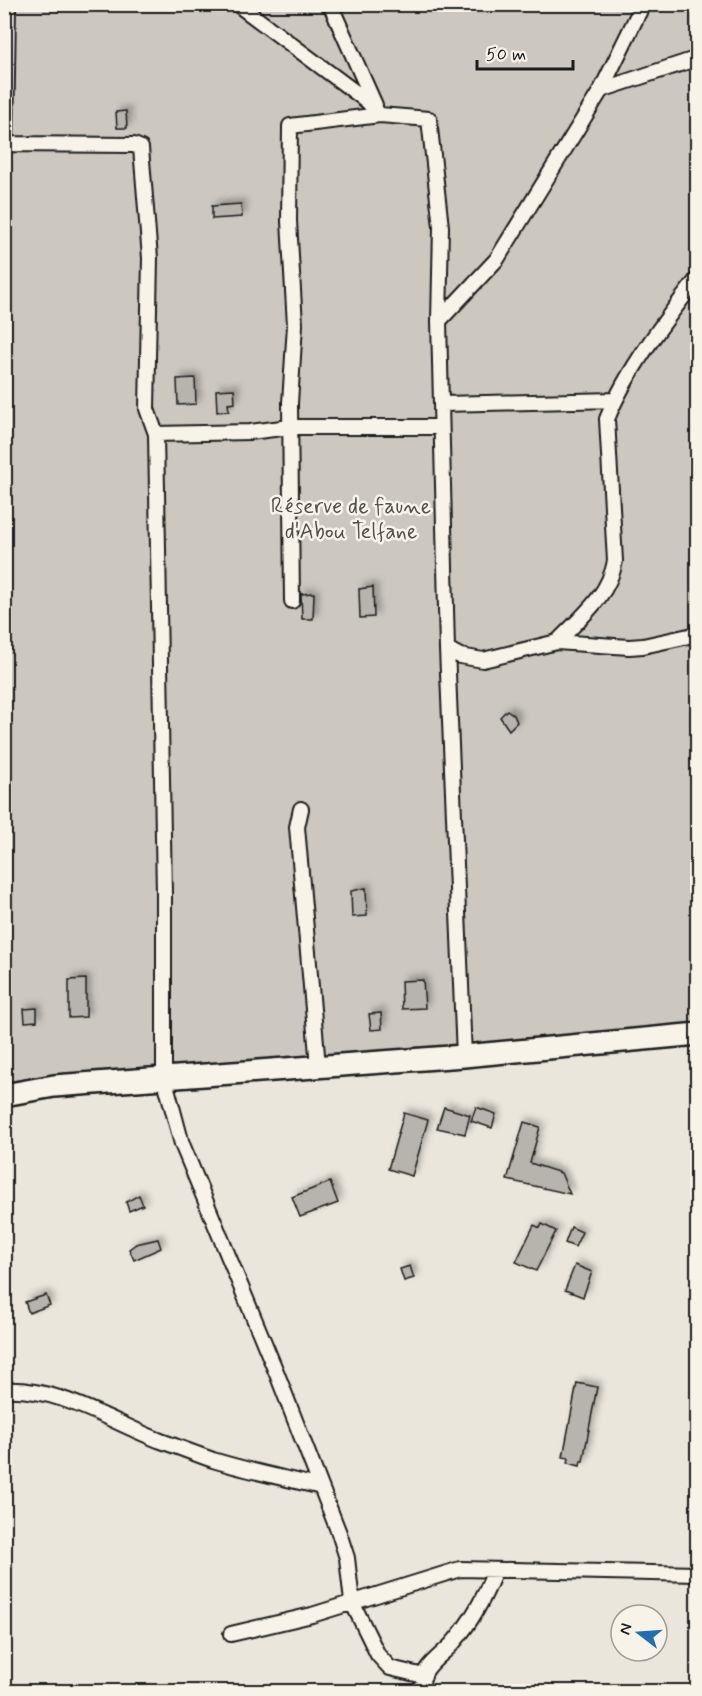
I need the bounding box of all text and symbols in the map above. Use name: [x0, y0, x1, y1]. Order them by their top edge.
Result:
scale bar: [477, 33, 573, 71]
text: 50 m: [486, 43, 526, 67]
park label: Réserve de faune d'Abou Telfane: [271, 493, 431, 546]
north arrow: [609, 1603, 669, 1663]
text: N: [614, 1621, 638, 1637]

